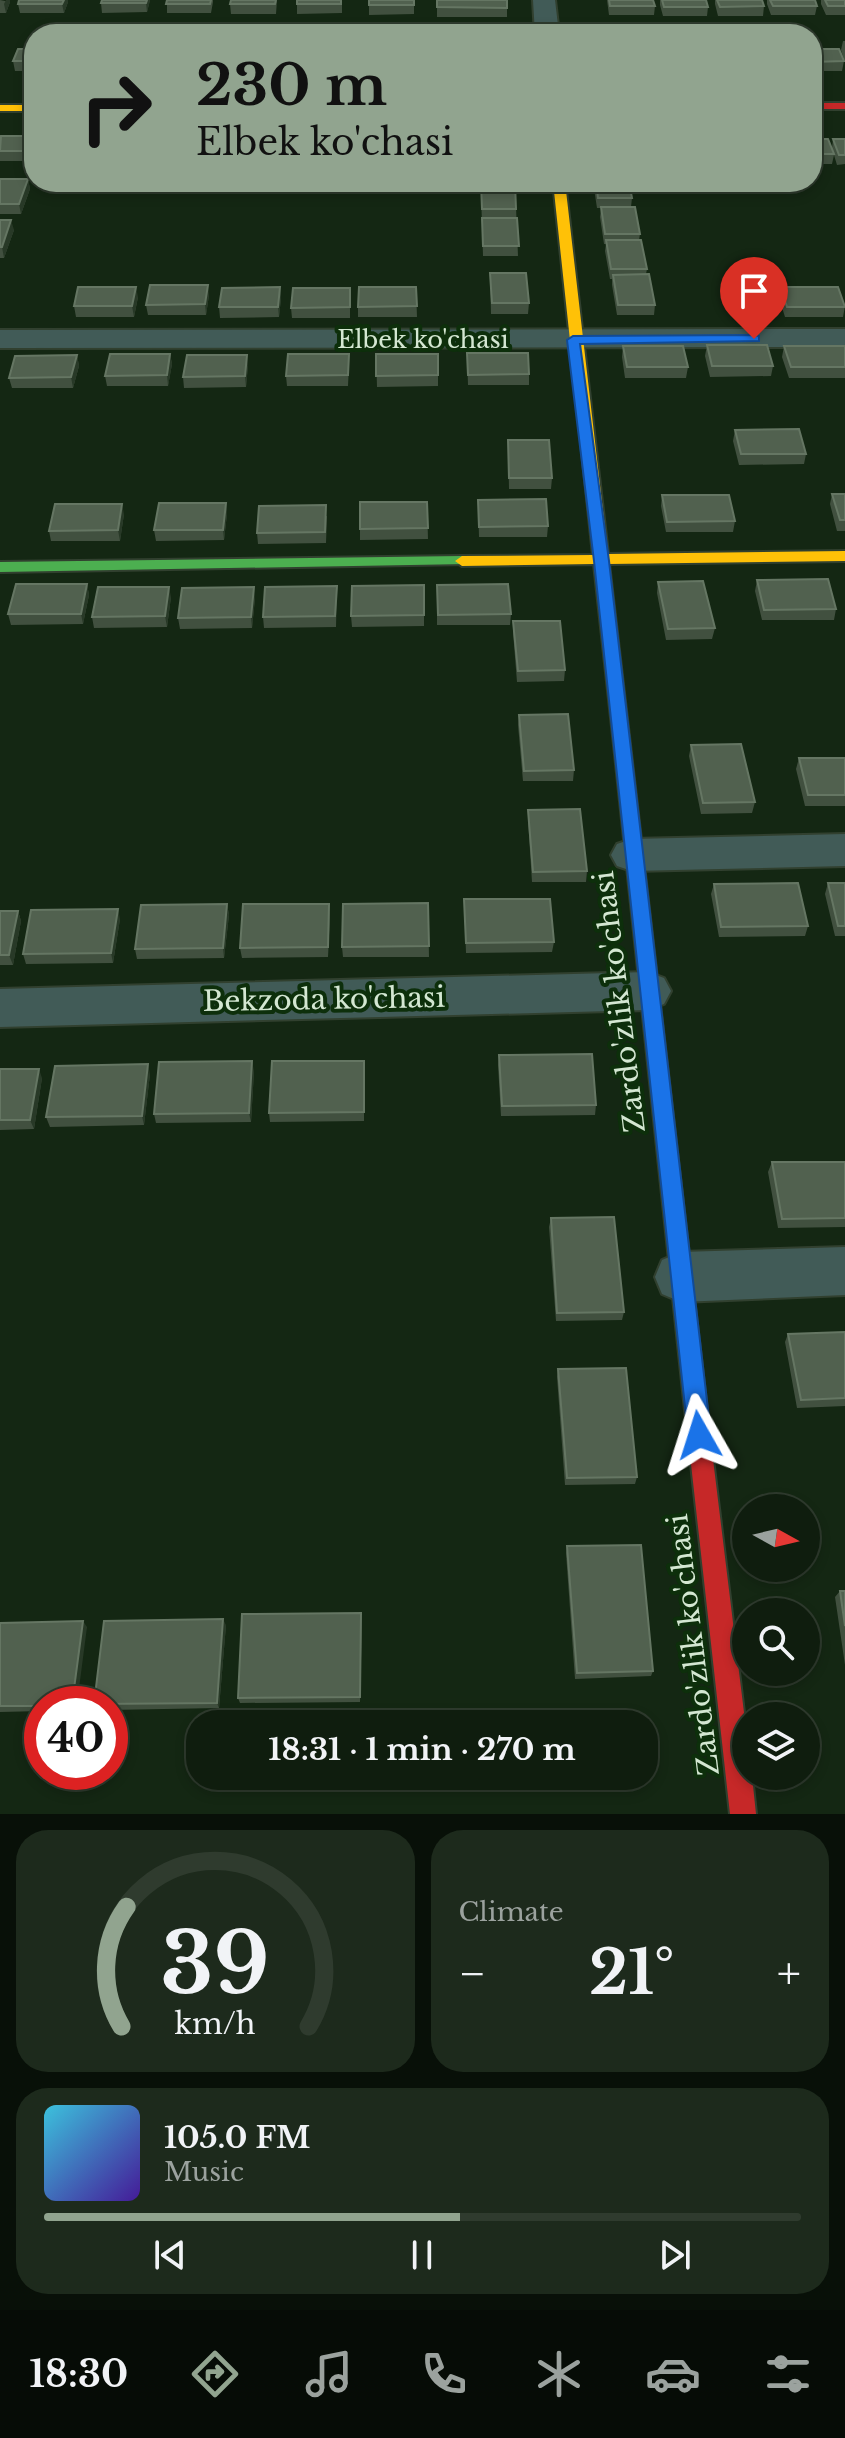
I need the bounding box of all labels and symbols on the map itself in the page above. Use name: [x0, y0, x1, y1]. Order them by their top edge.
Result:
pin: [720, 257, 788, 339]
street label: Elbek ko'chasi: [337, 325, 509, 354]
street label: Zardo'zlik ko'chasi: [586, 869, 653, 1135]
street label: Bekzoda ko'chasi: [203, 980, 445, 1019]
position arrow: [657, 1393, 741, 1477]
north arrow: [732, 1494, 820, 1582]
street label: Zardo'zlik ko'chasi: [660, 1512, 727, 1778]
speed limit sign: 40: [24, 1686, 128, 1790]

